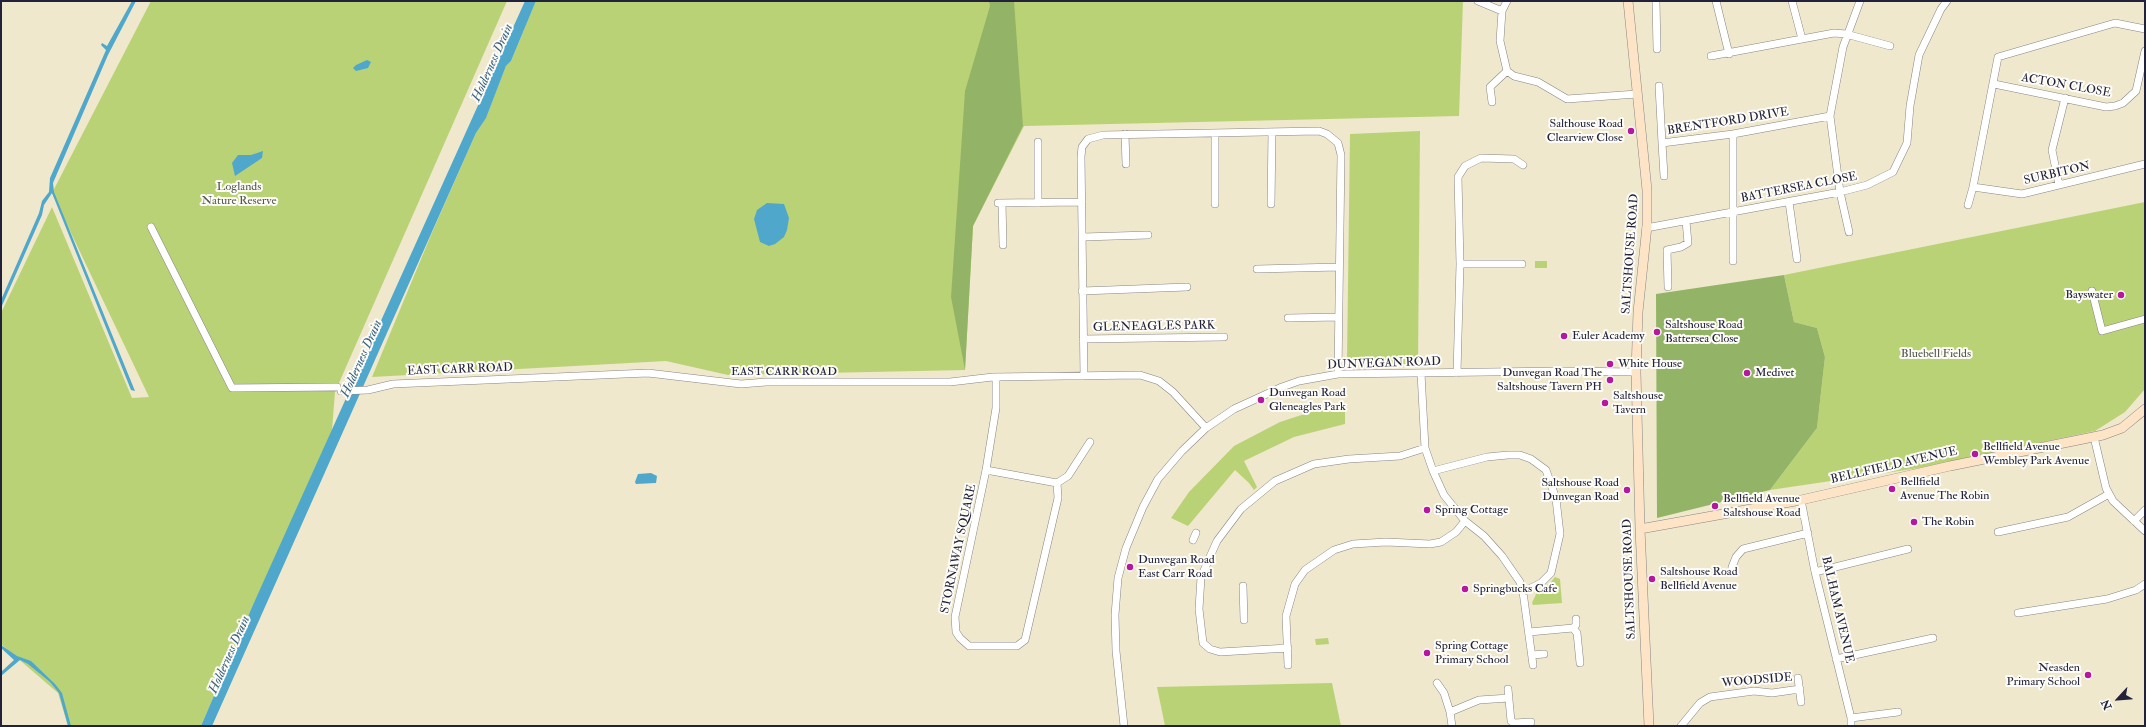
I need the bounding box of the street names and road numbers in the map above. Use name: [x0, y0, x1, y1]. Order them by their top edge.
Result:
street label: ACTON CLOSE: [2020, 71, 2112, 101]
street label: BRENTFORD DRIVE: [1666, 105, 1790, 139]
street label: SURBITON: [2023, 159, 2091, 189]
street label: BATTERSEA CLOSE: [1740, 170, 1858, 206]
street label: SALTSHOUSE ROAD: [1620, 193, 1642, 315]
street label: GLENEAGLES PARK: [1093, 319, 1215, 335]
street label: DUNVEGAN ROAD: [1327, 355, 1441, 373]
street label: EAST CARR ROAD: [407, 361, 513, 379]
street label: EAST CARR ROAD: [731, 365, 837, 379]
street label: BELLFIELD AVENUE: [1829, 444, 1959, 488]
street label: STORNAWAY SQUARE: [938, 483, 980, 615]
street label: SALTSHOUSE ROAD: [1621, 519, 1639, 639]
street label: BALHAM AVENUE: [1818, 555, 1856, 665]
street label: WOODSIDE: [1721, 671, 1793, 691]

